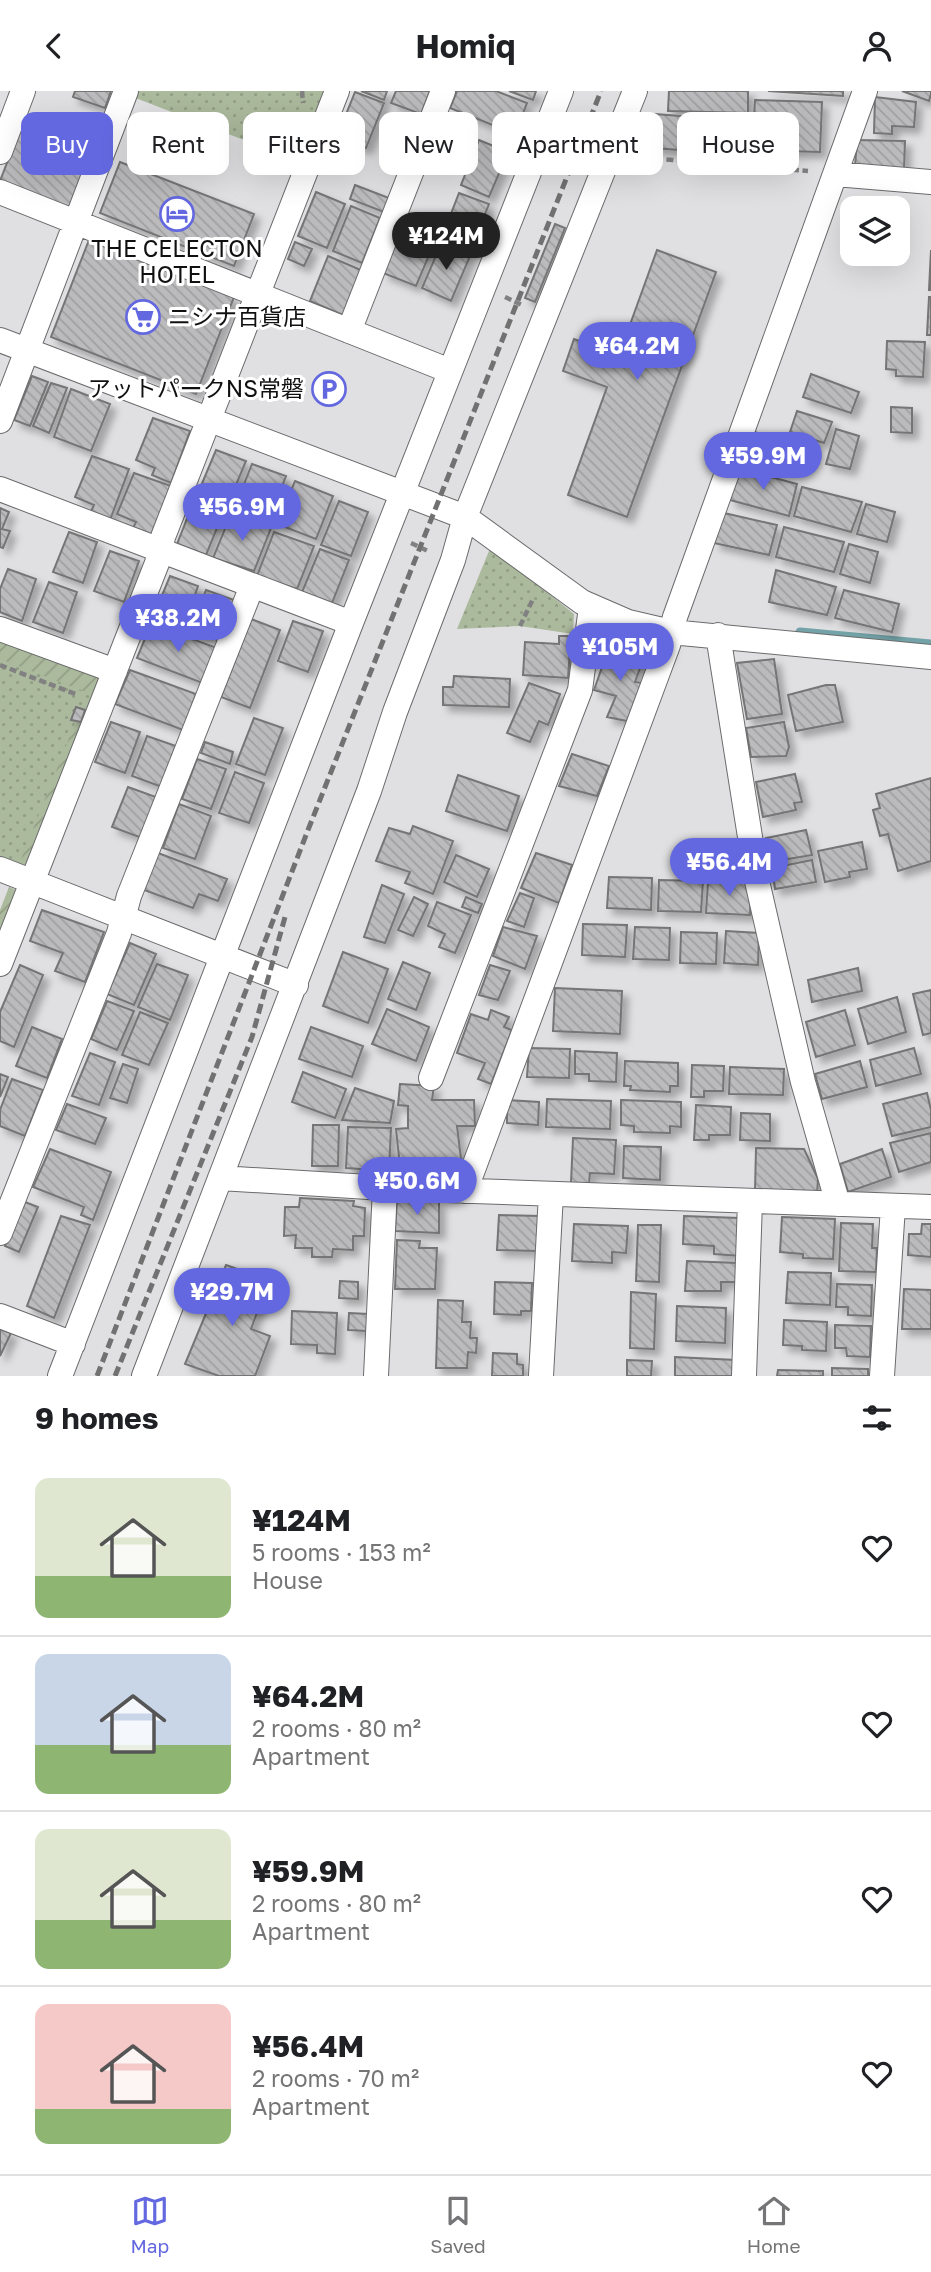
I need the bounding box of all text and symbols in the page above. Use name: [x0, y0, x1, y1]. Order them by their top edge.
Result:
icon: back: [35, 27, 73, 65]
text: Homiq: [416, 27, 515, 65]
icon: person: [858, 27, 896, 65]
chip: Buy: [21, 112, 113, 175]
chip: Rent: [127, 112, 229, 175]
chip: Filters: [243, 112, 365, 175]
chip: New: [379, 112, 478, 175]
chip: Apartment: [492, 112, 663, 175]
chip: House: [677, 112, 799, 175]
hotel icon: THE CELECTON HOTEL: [158, 195, 196, 233]
map controls: [840, 196, 910, 266]
button: layers: [840, 196, 910, 266]
pin: ¥124M: [397, 213, 495, 272]
text: ¥124M: [408, 221, 484, 249]
place label: THE CELECTON HOTEL: [91, 234, 263, 288]
supermarket icon: ニシナ百貨店: [124, 298, 162, 336]
place label: ニシナ百貨店: [168, 302, 306, 330]
pin: ¥64.2M: [580, 323, 694, 382]
text: ¥64.2M: [594, 331, 680, 359]
parking icon: アットパークNS常磐: [310, 370, 348, 408]
place label: アットパークNS常磐: [88, 374, 304, 402]
pin: ¥59.9M: [706, 433, 820, 492]
text: ¥59.9M: [720, 441, 806, 469]
pin: ¥56.9M: [185, 483, 299, 543]
text: ¥56.9M: [199, 492, 285, 520]
pin: ¥38.2M: [121, 595, 235, 654]
text: ¥38.2M: [135, 603, 221, 631]
pin: ¥105M: [571, 623, 669, 683]
text: ¥105M: [582, 632, 658, 660]
pin: ¥56.4M: [672, 839, 786, 898]
text: ¥56.4M: [686, 847, 772, 875]
pin: ¥50.6M: [360, 1157, 474, 1217]
text: ¥50.6M: [374, 1166, 460, 1194]
pin: ¥29.7M: [175, 1269, 289, 1328]
text: ¥29.7M: [190, 1277, 274, 1305]
icon: filters: [858, 1399, 896, 1437]
text: 9 homes: [35, 1400, 158, 1436]
text: ¥124M: [252, 1502, 351, 1538]
icon: home: [91, 1506, 175, 1590]
icon: heart: [858, 1529, 896, 1567]
text: 5 rooms · 153 m²: [252, 1538, 431, 1566]
text: House: [252, 1566, 323, 1594]
text: ¥64.2M: [252, 1678, 364, 1714]
icon: home: [91, 1682, 175, 1766]
icon: heart: [858, 1705, 896, 1743]
text: 2 rooms · 80 m²: [252, 1714, 421, 1742]
text: Apartment: [252, 1742, 370, 1770]
text: ¥59.9M: [252, 1853, 365, 1889]
icon: home: [91, 1857, 175, 1941]
icon: heart: [858, 1880, 896, 1918]
text: 2 rooms · 80 m²: [252, 1889, 421, 1917]
text: Apartment: [252, 1917, 370, 1945]
text: ¥56.4M: [252, 2028, 364, 2064]
icon: home: [91, 2032, 175, 2116]
icon: heart: [858, 2055, 896, 2093]
text: 2 rooms · 70 m²: [252, 2064, 419, 2092]
text: Apartment: [252, 2092, 370, 2120]
tab: Map: [131, 2192, 169, 2257]
tab: Saved: [430, 2192, 486, 2257]
tab: Home: [747, 2192, 800, 2257]

